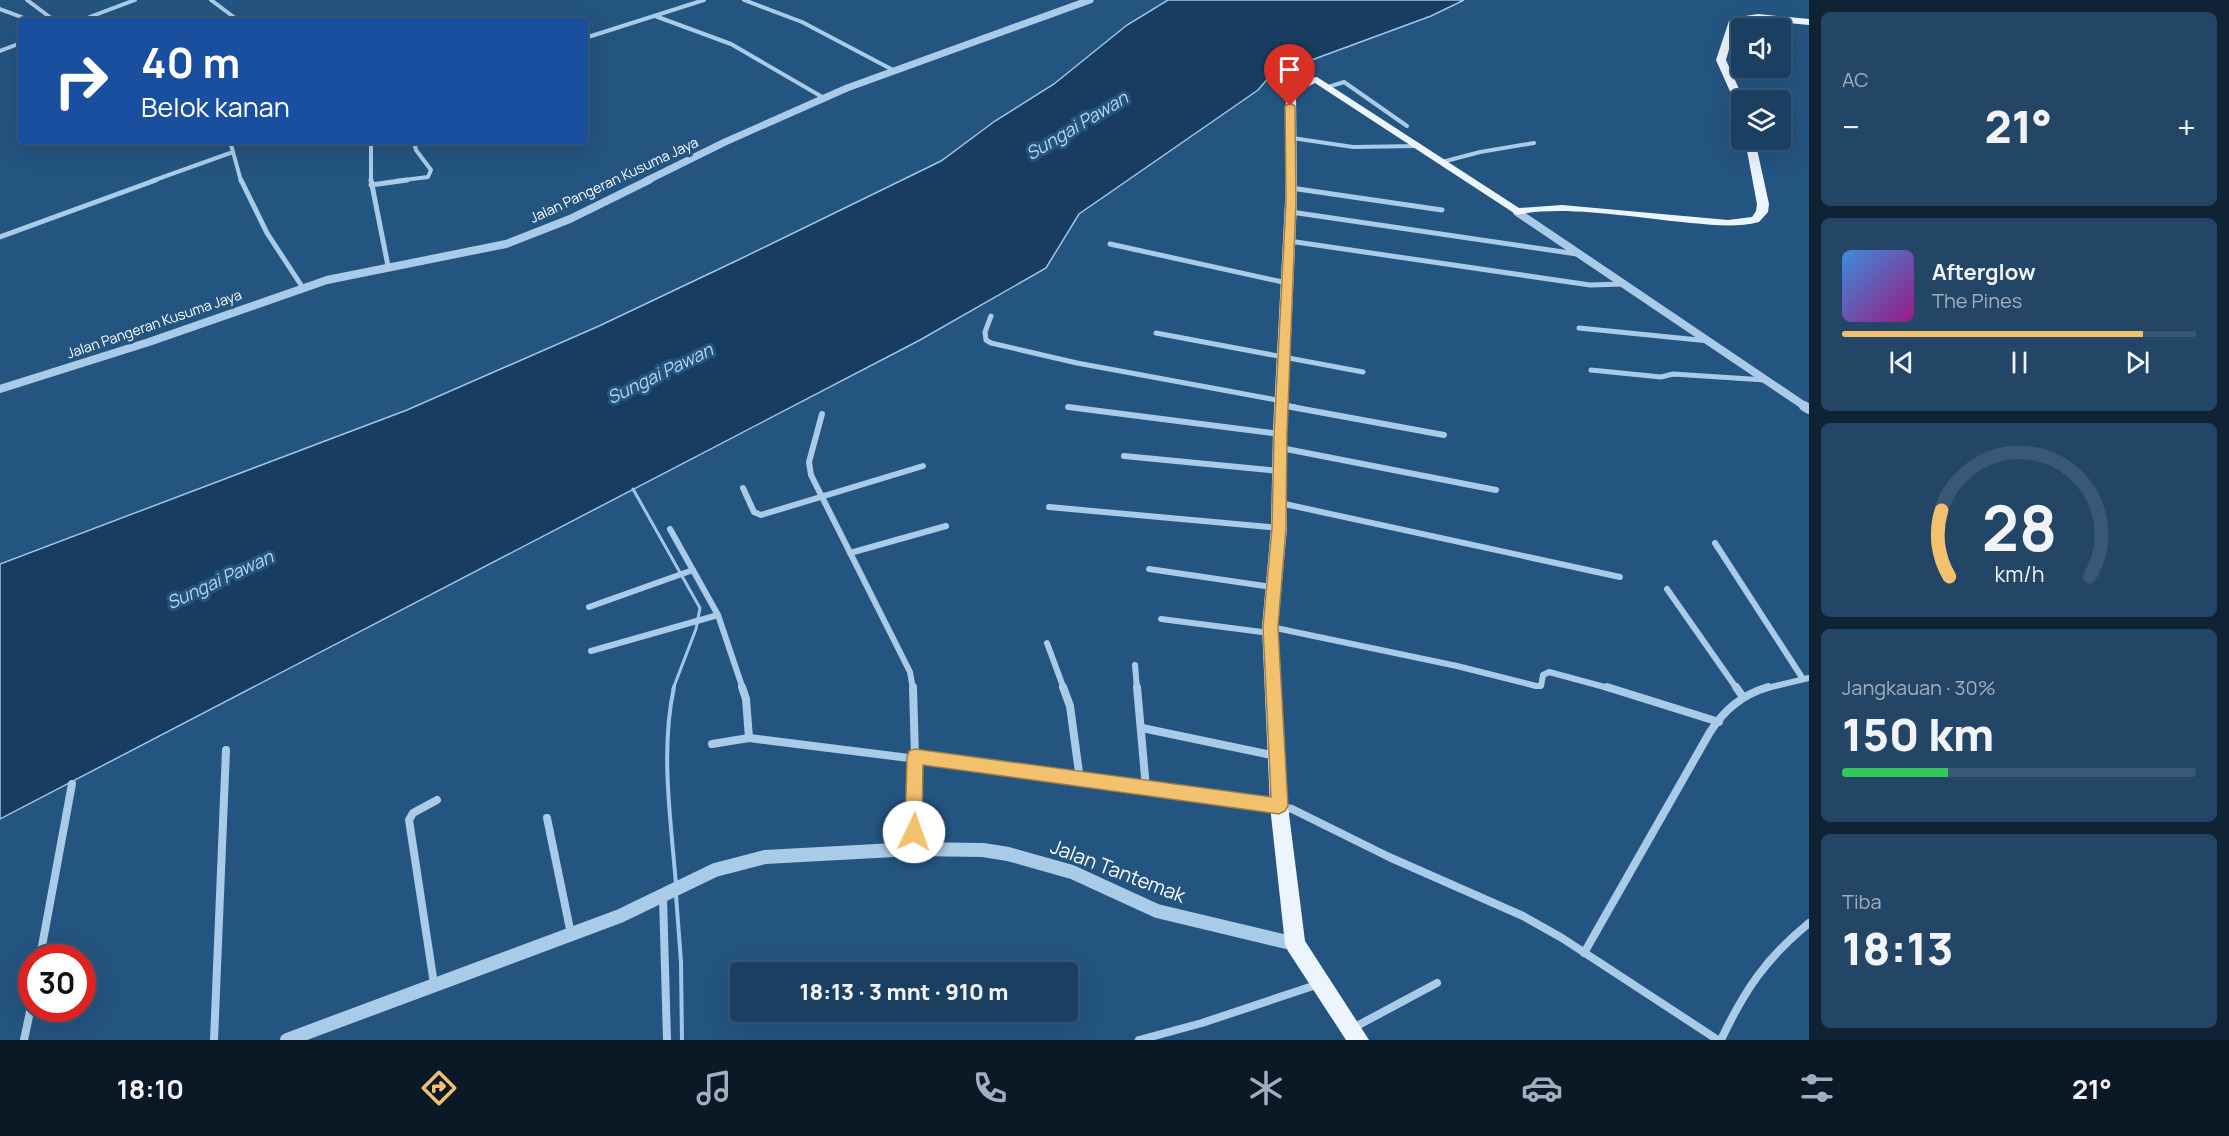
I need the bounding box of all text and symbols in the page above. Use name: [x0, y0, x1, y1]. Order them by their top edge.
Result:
map controls: [1731, 18, 1791, 150]
button: sound: [1731, 18, 1791, 78]
text: 40 m: [141, 33, 240, 91]
icon: right: [42, 42, 120, 120]
pin: [1264, 44, 1315, 106]
icon: arrive: [1273, 53, 1306, 86]
text: AC: [1842, 66, 1869, 93]
water label: Sungai Pawan: [1021, 85, 1133, 165]
text: Belok kanan: [141, 88, 290, 125]
button: layers: [1731, 90, 1791, 150]
text: 21°: [1984, 95, 2052, 157]
text: −: [1842, 104, 1860, 149]
text: +: [2177, 104, 2196, 149]
street label: Jalan Pangeran Kusuma Jaya: [526, 132, 701, 227]
text: Afterglow: [1932, 257, 2036, 287]
street label: Jalan Pangeran Kusuma Jaya: [64, 285, 244, 362]
text: The Pines: [1932, 287, 2022, 314]
water label: Sungai Pawan: [603, 337, 718, 409]
icon: previous: [1885, 346, 1918, 379]
icon: pause: [2003, 346, 2036, 379]
icon: next: [2121, 346, 2154, 379]
text: 28: [1981, 484, 2057, 570]
water label: Sungai Pawan: [162, 543, 278, 614]
text: km/h: [1994, 559, 2044, 588]
text: Jangkauan · 30%: [1842, 674, 1996, 701]
text: 150 km: [1842, 703, 1994, 765]
position arrow: [882, 800, 946, 864]
street label: Jalan Tantemak: [1047, 832, 1191, 909]
text: Tiba: [1842, 888, 1882, 915]
text: 18:13: [1842, 917, 1954, 979]
speed limit sign: 30: [18, 944, 96, 1022]
text: 18:13 · 3 mnt · 910 m: [800, 977, 1008, 1007]
icon: directions: [418, 1067, 460, 1109]
icon: music: [693, 1067, 735, 1109]
icon: phone: [969, 1067, 1011, 1109]
icon: climate: [1245, 1067, 1287, 1109]
icon: car: [1521, 1067, 1563, 1109]
icon: filters: [1796, 1067, 1838, 1109]
text: 18:10: [117, 1070, 184, 1107]
text: 21°: [2072, 1070, 2112, 1107]

